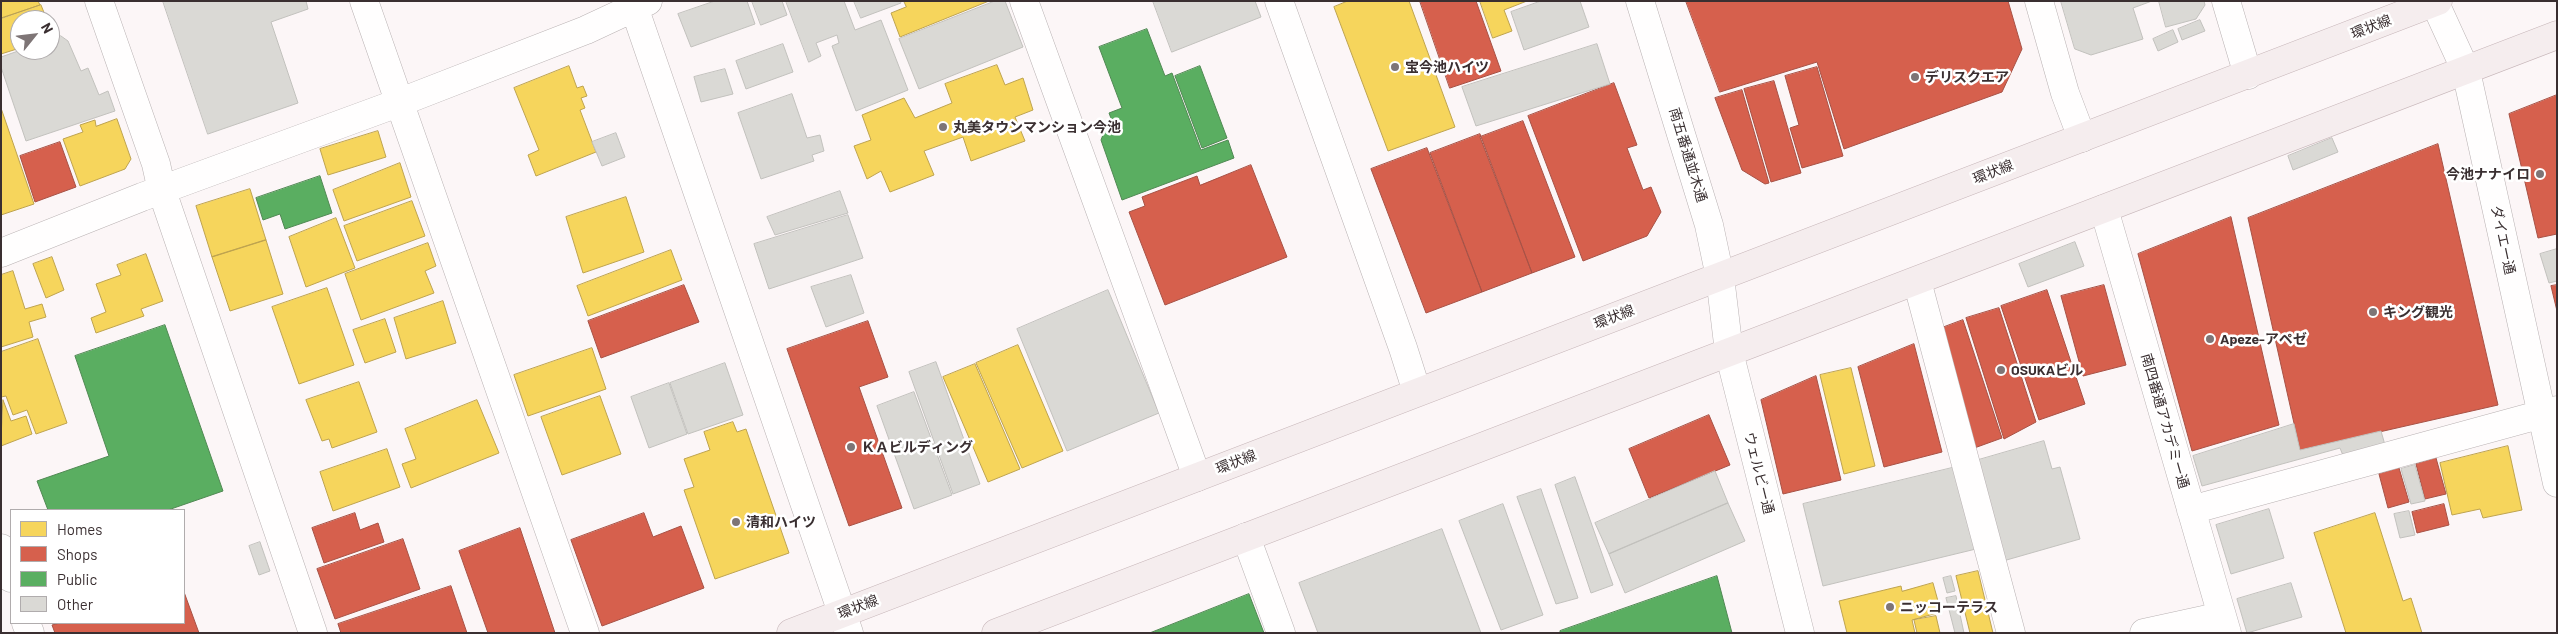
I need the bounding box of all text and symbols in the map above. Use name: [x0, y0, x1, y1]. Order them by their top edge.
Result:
north arrow: [10, 10, 60, 60]
street label: 環状線: [2348, 12, 2394, 42]
text: N: [38, 20, 57, 36]
place label: 宝今池ハイツ: [1405, 59, 1489, 75]
marker: 宝今池ハイツ: [1389, 61, 1401, 73]
place label: デリスクエア: [1925, 69, 2009, 85]
marker: デリスクエア: [1909, 71, 1921, 83]
street label: 南五番通並木通: [1666, 106, 1710, 204]
place label: 丸美タウンマンション今池: [953, 119, 1121, 135]
marker: 丸美タウンマンション今池: [937, 121, 949, 133]
street label: 環状線: [1970, 157, 2016, 187]
place label: 今池ナナイロ: [2446, 166, 2530, 182]
marker: 今池ナナイロ: [2534, 168, 2546, 180]
street label: ダイエー通: [2488, 204, 2518, 276]
street label: 環状線: [1591, 302, 1637, 332]
place label: キング観光: [2383, 304, 2453, 320]
marker: キング観光: [2367, 306, 2379, 318]
place label: Apeze-アペゼ: [2220, 331, 2307, 347]
marker: Apeze-アペゼ: [2204, 333, 2216, 345]
street label: 南四番通アカデミー通: [2138, 351, 2192, 491]
place label: OSUKAビル: [2011, 362, 2083, 378]
marker: OSUKAビル: [1995, 364, 2007, 376]
street label: ウェルビー通: [1741, 430, 1777, 516]
place label: ＫＡビルディング: [861, 439, 973, 455]
marker: ＫＡビルディング: [845, 441, 857, 453]
street label: 環状線: [1213, 447, 1259, 477]
legend: [10, 509, 185, 624]
place label: 清和ハイツ: [746, 514, 816, 530]
marker: 清和ハイツ: [730, 516, 742, 528]
text: Homes: [57, 520, 102, 538]
text: Shops: [57, 545, 97, 563]
text: Public: [57, 570, 97, 588]
street label: 環状線: [835, 592, 881, 622]
text: Other: [57, 595, 93, 613]
place label: ニッコーテラス: [1900, 599, 1998, 615]
marker: ニッコーテラス: [1884, 601, 1896, 613]

